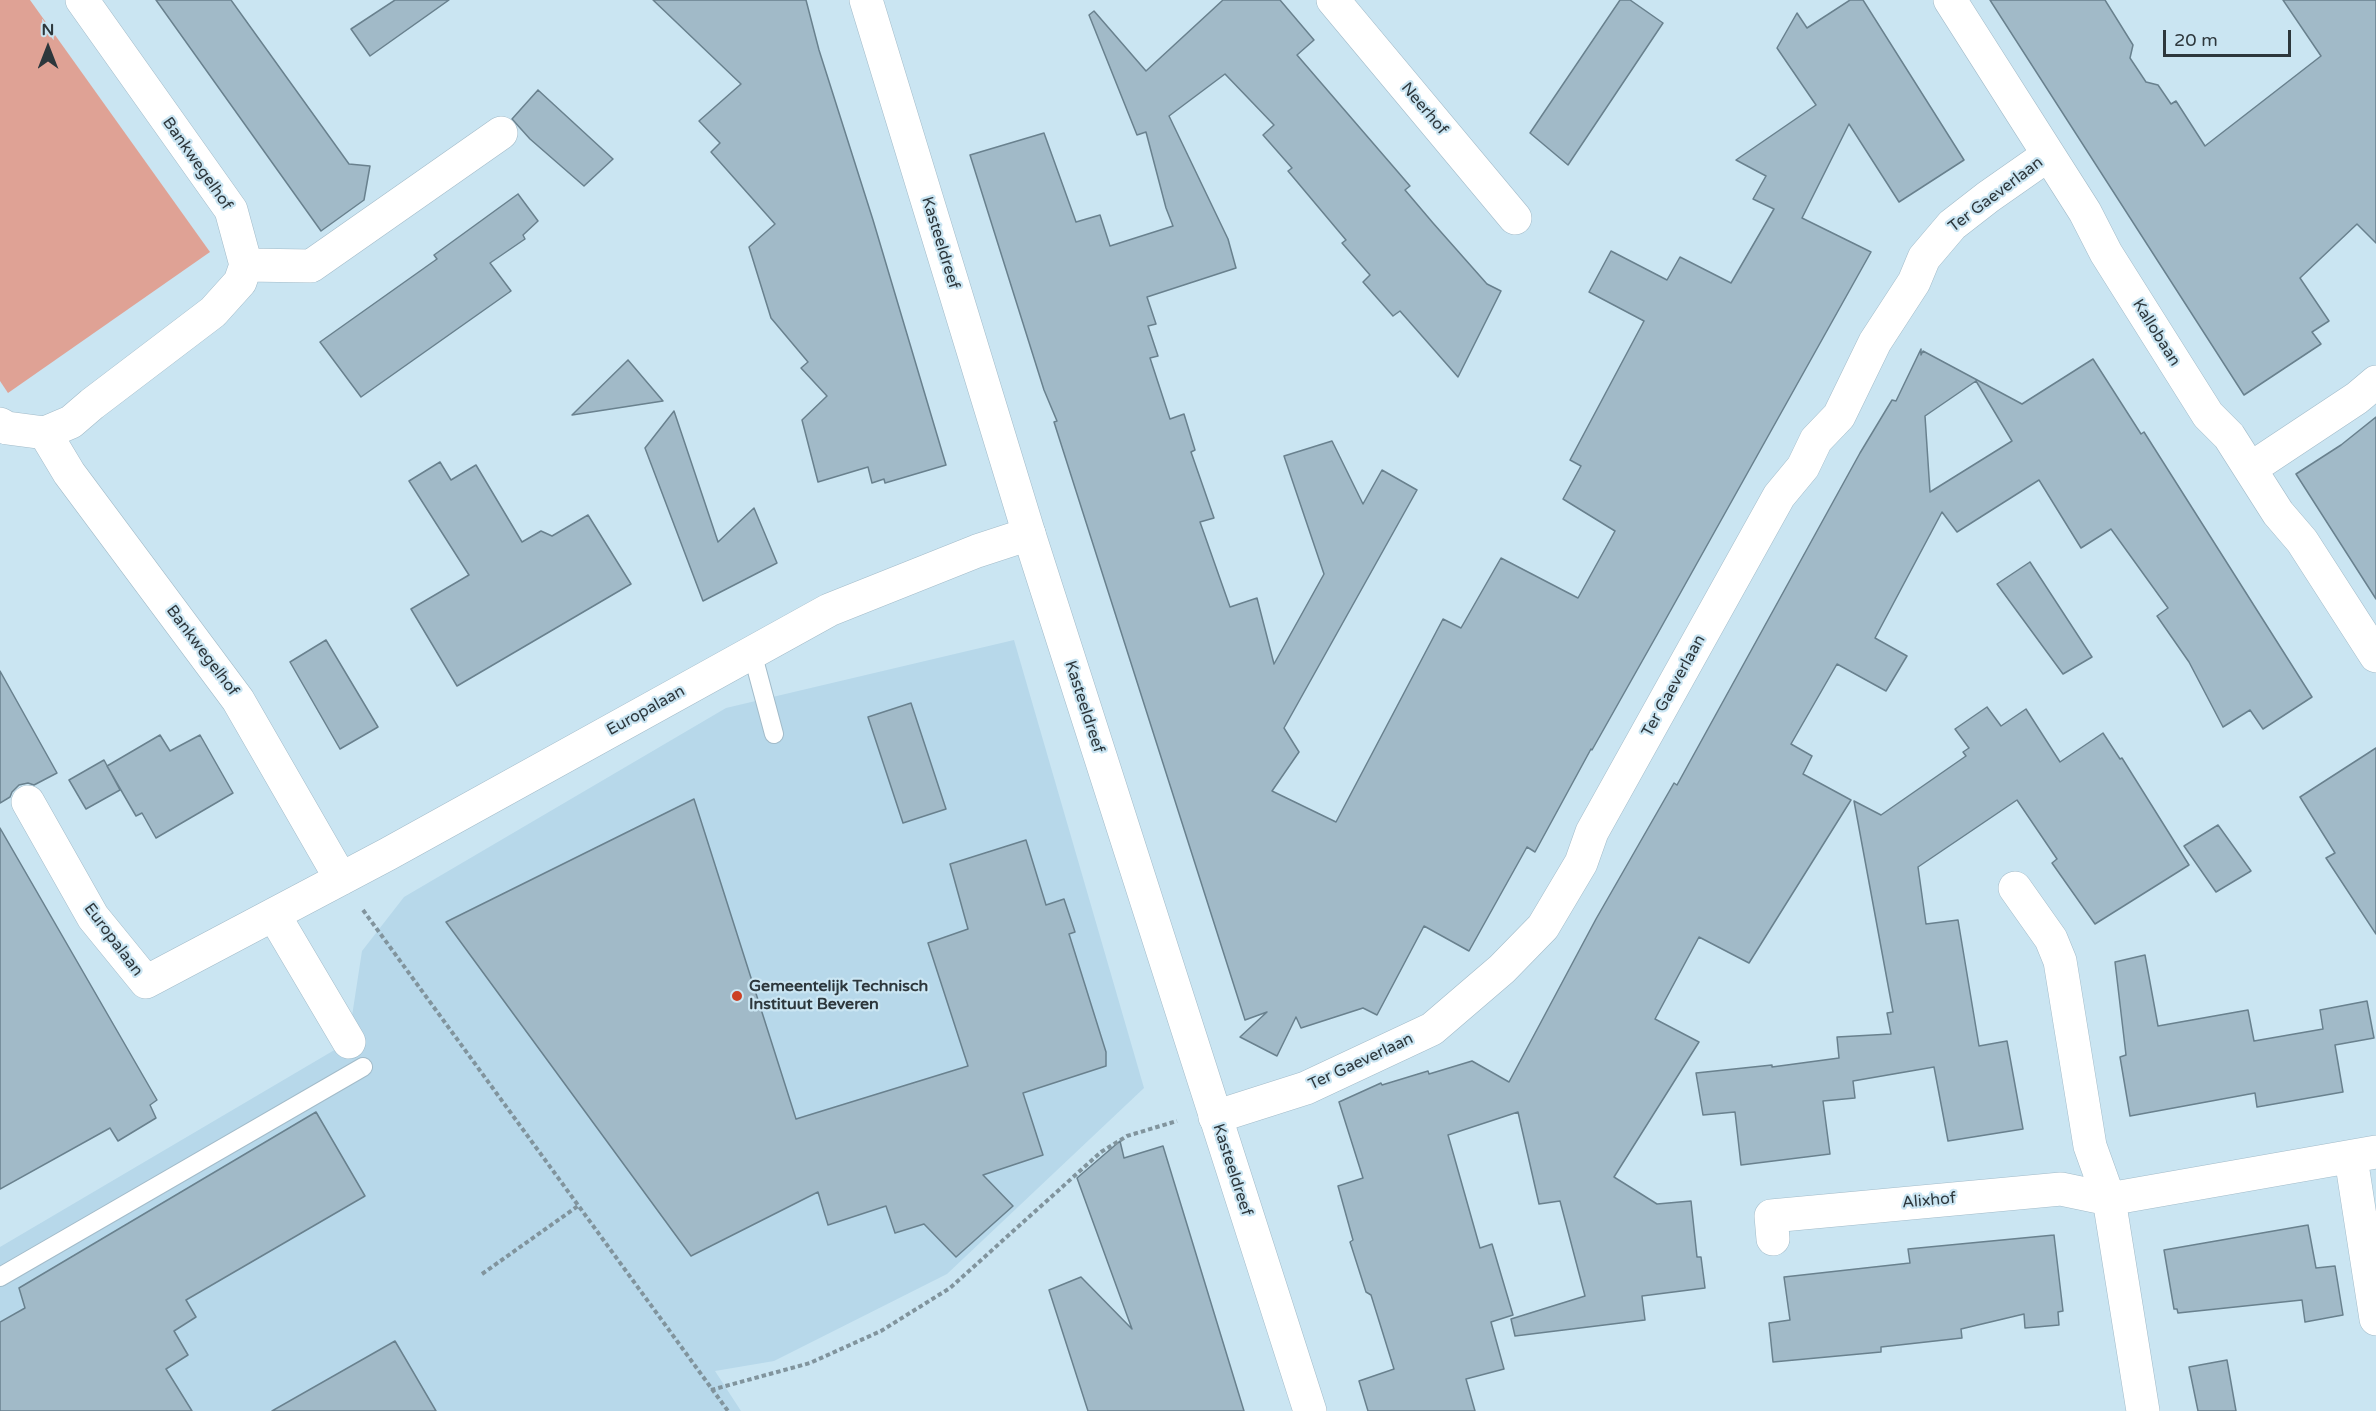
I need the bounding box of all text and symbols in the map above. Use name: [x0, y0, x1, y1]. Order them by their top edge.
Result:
north arrow: [18, 18, 78, 78]
scale bar: [2166, 18, 2294, 56]
text: N: [42, 20, 54, 40]
text: 20 m: [2174, 29, 2218, 51]
street label: Neerhof: [1397, 79, 1451, 139]
street label: Bankwegelhof: [158, 114, 236, 214]
street label: Ter Gaeverlaan: [1945, 153, 2047, 237]
street label: Kasteeldreef: [917, 194, 963, 292]
street label: Kallobaan: [2128, 296, 2184, 370]
street label: Bankwegelhof: [162, 602, 242, 700]
street label: Ter Gaeverlaan: [1638, 632, 1710, 740]
street label: Kasteeldreef: [1060, 659, 1108, 755]
street label: Europalaan: [604, 682, 688, 740]
street label: Europalaan: [79, 900, 147, 980]
place label: Gemeentelijk Technisch Instituut Beveren: [749, 977, 928, 1015]
marker: Gemeentelijk Technisch Instituut Beveren: [730, 989, 744, 1003]
street label: Ter Gaeverlaan: [1306, 1029, 1416, 1095]
street label: Kasteeldreef: [1208, 1122, 1256, 1218]
street label: Alixhof: [1901, 1189, 1957, 1213]

